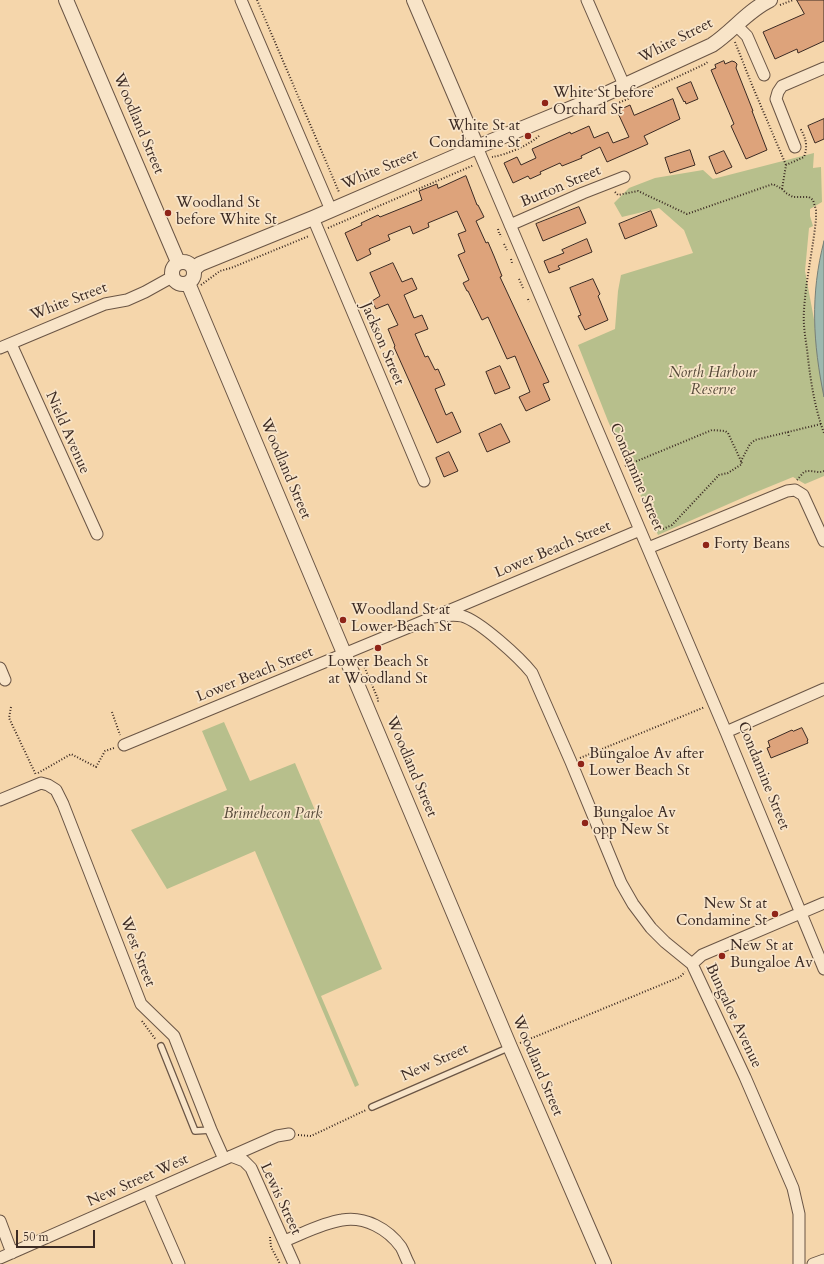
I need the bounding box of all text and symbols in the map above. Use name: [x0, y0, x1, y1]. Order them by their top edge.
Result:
street label: White Street: [636, 15, 716, 67]
street label: Woodland Street: [109, 71, 167, 177]
place label: White St before Orchard St: [553, 85, 654, 120]
marker: White St before Orchard St: [540, 98, 550, 108]
place label: White St at Condamine St: [429, 118, 520, 153]
marker: White St at Condamine St: [523, 131, 533, 141]
street label: White Street: [339, 146, 421, 194]
street label: Burton Street: [518, 162, 604, 212]
place label: Woodland St before White St: [176, 195, 277, 230]
marker: Woodland St before White St: [163, 208, 173, 218]
street label: White Street: [28, 279, 110, 325]
street label: Jackson Street: [356, 300, 408, 388]
park label: North Harbour Reserve: [669, 365, 757, 400]
street label: Nield Avenue: [41, 389, 93, 477]
street label: Woodland Street: [256, 416, 314, 522]
street label: Condamine Street: [605, 421, 667, 533]
street label: Lower Beach Street: [492, 517, 614, 583]
place label: Forty Beans: [714, 536, 790, 554]
marker: Forty Beans: [701, 540, 711, 550]
place label: Woodland St at Lower Beach St: [351, 602, 451, 637]
marker: Woodland St at Lower Beach St: [338, 615, 348, 625]
street label: Lower Beach Street: [194, 643, 316, 707]
marker: Lower Beach St at Woodland St: [373, 643, 383, 653]
place label: Lower Beach St at Woodland St: [328, 654, 428, 689]
street label: Woodland Street: [382, 714, 440, 820]
street label: Condamine Street: [733, 719, 793, 833]
place label: Bungaloe Av after Lower Beach St: [589, 746, 704, 781]
marker: Bungaloe Av after Lower Beach St: [576, 759, 586, 769]
place label: Bungaloe Av opp New St: [593, 805, 676, 840]
park label: Brimebecon Park: [223, 806, 323, 824]
marker: Bungaloe Av opp New St: [580, 818, 590, 828]
place label: New St at Condamine St: [676, 896, 767, 931]
marker: New St at Condamine St: [770, 909, 780, 919]
street label: West Street: [115, 915, 159, 989]
place label: New St at Bungaloe Av: [730, 938, 813, 973]
marker: New St at Bungaloe Av: [717, 951, 727, 961]
street label: Bungaloe Avenue: [701, 961, 765, 1071]
street label: Woodland Street: [508, 1013, 566, 1119]
street label: New Street: [399, 1040, 471, 1086]
street label: New Street West: [85, 1151, 191, 1211]
street label: Lewis Street: [256, 1160, 304, 1238]
scale bar: [18, 1222, 97, 1248]
text: 50 m: [23, 1229, 49, 1245]

